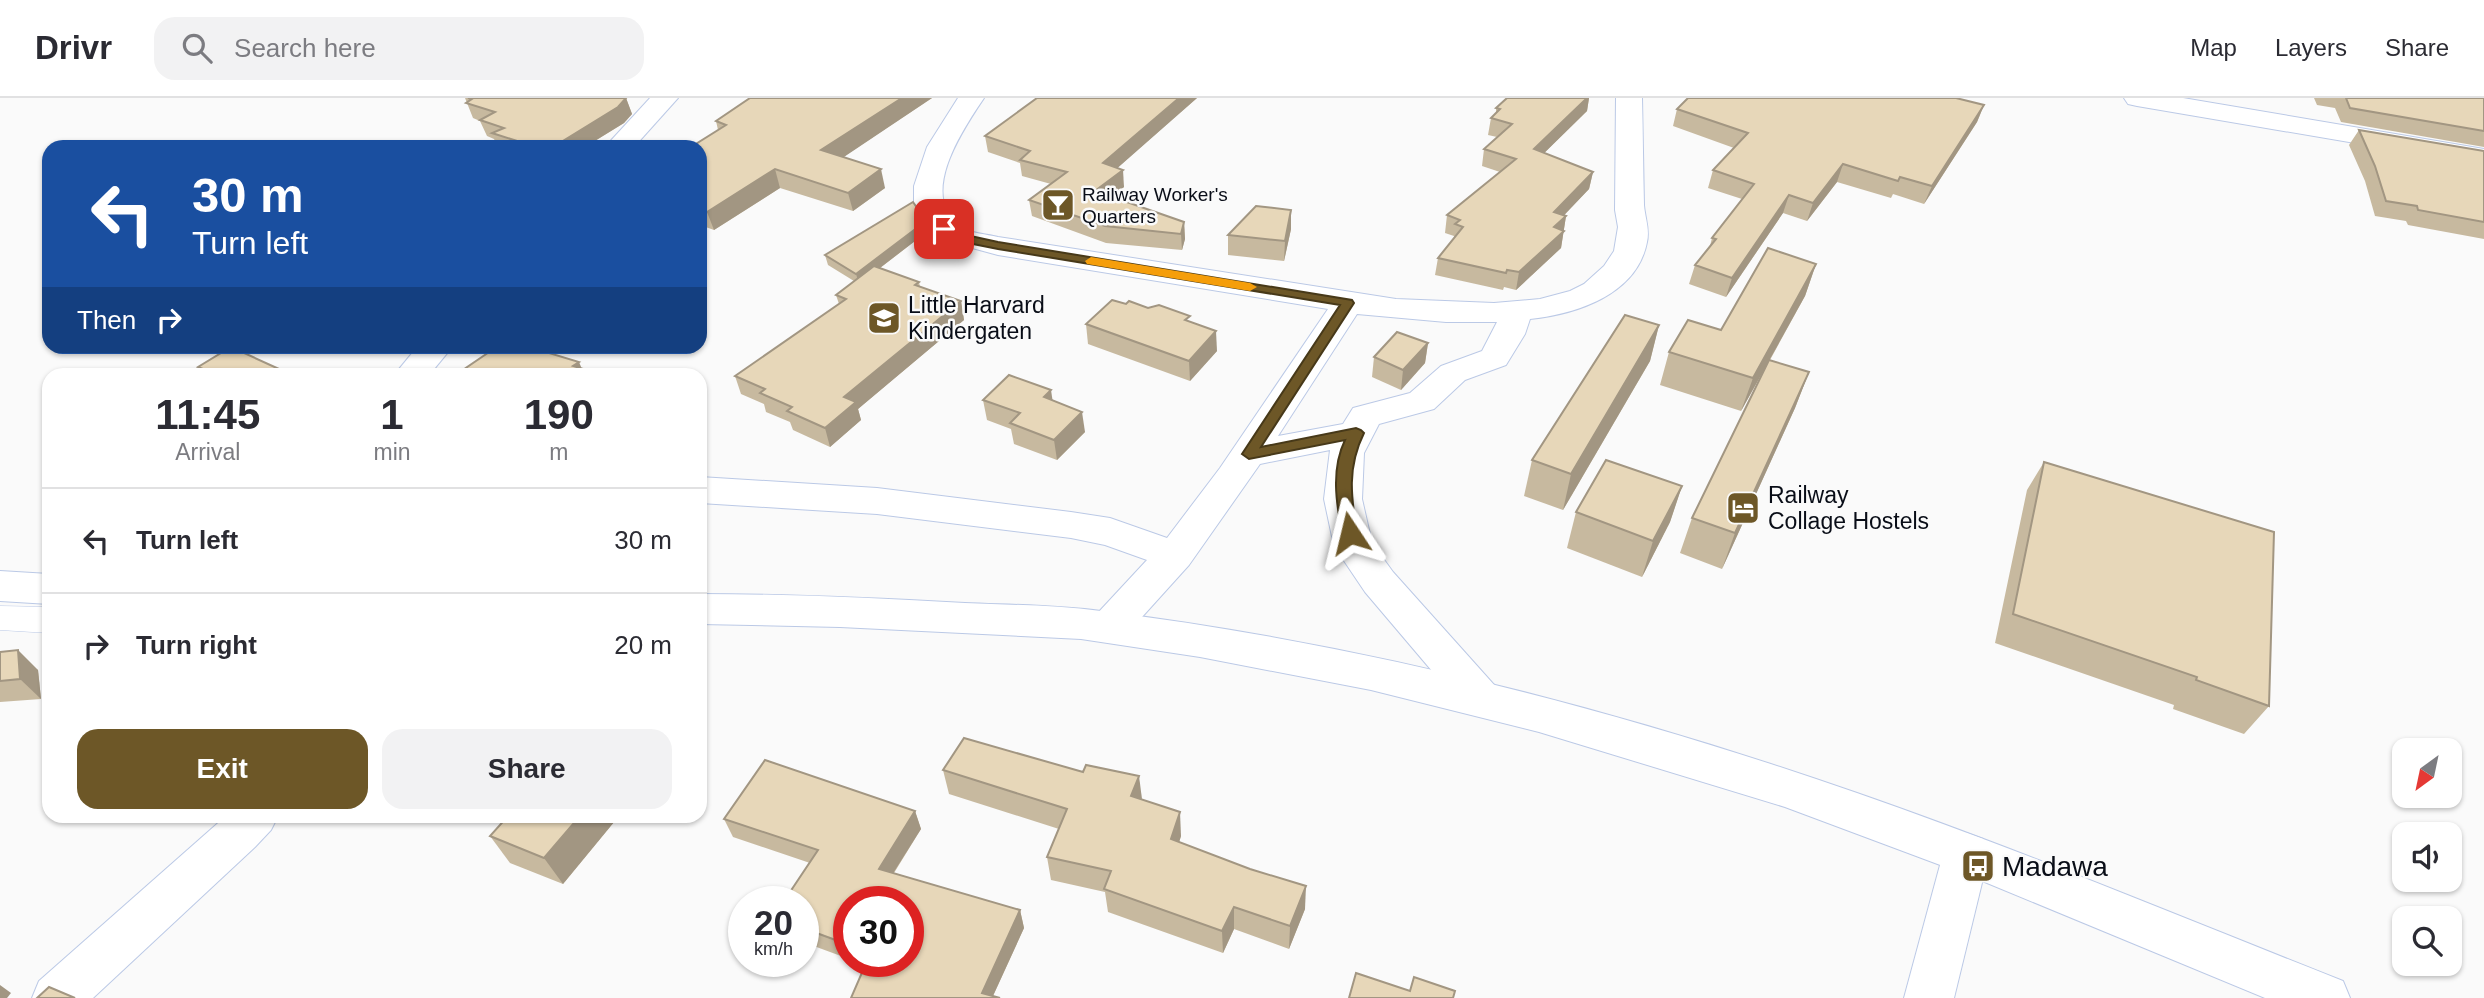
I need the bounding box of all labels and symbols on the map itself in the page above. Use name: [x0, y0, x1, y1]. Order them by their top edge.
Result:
place label: Railway Worker's Quarters: [1082, 184, 1228, 227]
bar icon: Railway Worker's Quarters: [1039, 186, 1077, 224]
pin: [914, 199, 974, 259]
place label: Little Harvard Kindergaten: [908, 292, 1045, 344]
school or university icon: Little Harvard Kindergaten: [865, 299, 903, 337]
place label: Railway Collage Hostels: [1768, 482, 1929, 534]
hotel icon: Railway Collage Hostels: [1724, 489, 1762, 527]
position arrow: [1313, 496, 1387, 570]
north arrow: [2392, 738, 2462, 808]
bus stop icon: Madawa: [1959, 847, 1997, 885]
place label: Madawa: [2002, 851, 2108, 882]
speed limit sign: 30: [833, 886, 924, 977]

